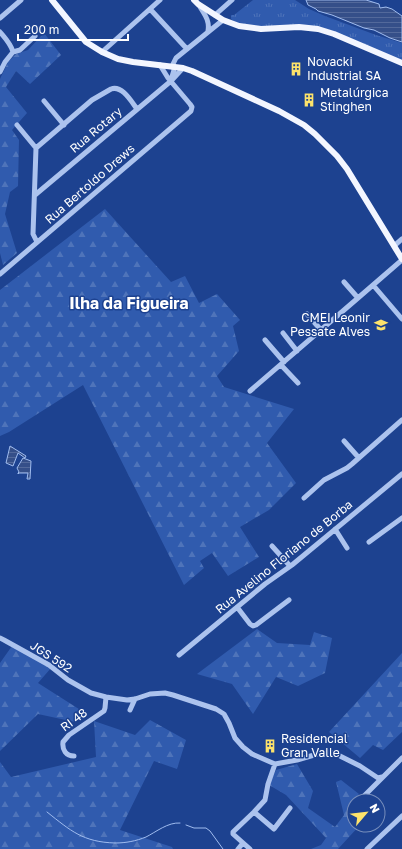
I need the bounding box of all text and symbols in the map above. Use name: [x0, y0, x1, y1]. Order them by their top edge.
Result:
scale bar: [18, 16, 128, 42]
text: 200 m: [24, 22, 59, 37]
place label: Novacki Industrial SA: [307, 54, 381, 83]
building icon: Novacki Industrial SA: [288, 61, 304, 77]
place label: Metalúrgica Stinghen: [320, 85, 388, 114]
building icon: Metalúrgica Stinghen: [301, 92, 317, 108]
street label: Rua Rotary: [67, 103, 125, 156]
street label: Rua Bertoldo Drews: [42, 141, 138, 227]
district label: Ilha da Figueira: [69, 293, 189, 313]
place label: CMEI Leonir Pessate Alves: [290, 310, 370, 339]
school or university icon: CMEI Leonir Pessate Alves: [373, 317, 389, 333]
street label: Rua Avelino Floriano de Borba: [212, 497, 355, 617]
street label: JGS 592: [27, 637, 75, 676]
street label: RI 48: [57, 705, 90, 734]
place label: Residencial Gran Valle: [281, 731, 348, 760]
building icon: Residencial Gran Valle: [262, 738, 278, 754]
north arrow: [346, 793, 386, 833]
text: N: [368, 801, 383, 815]

